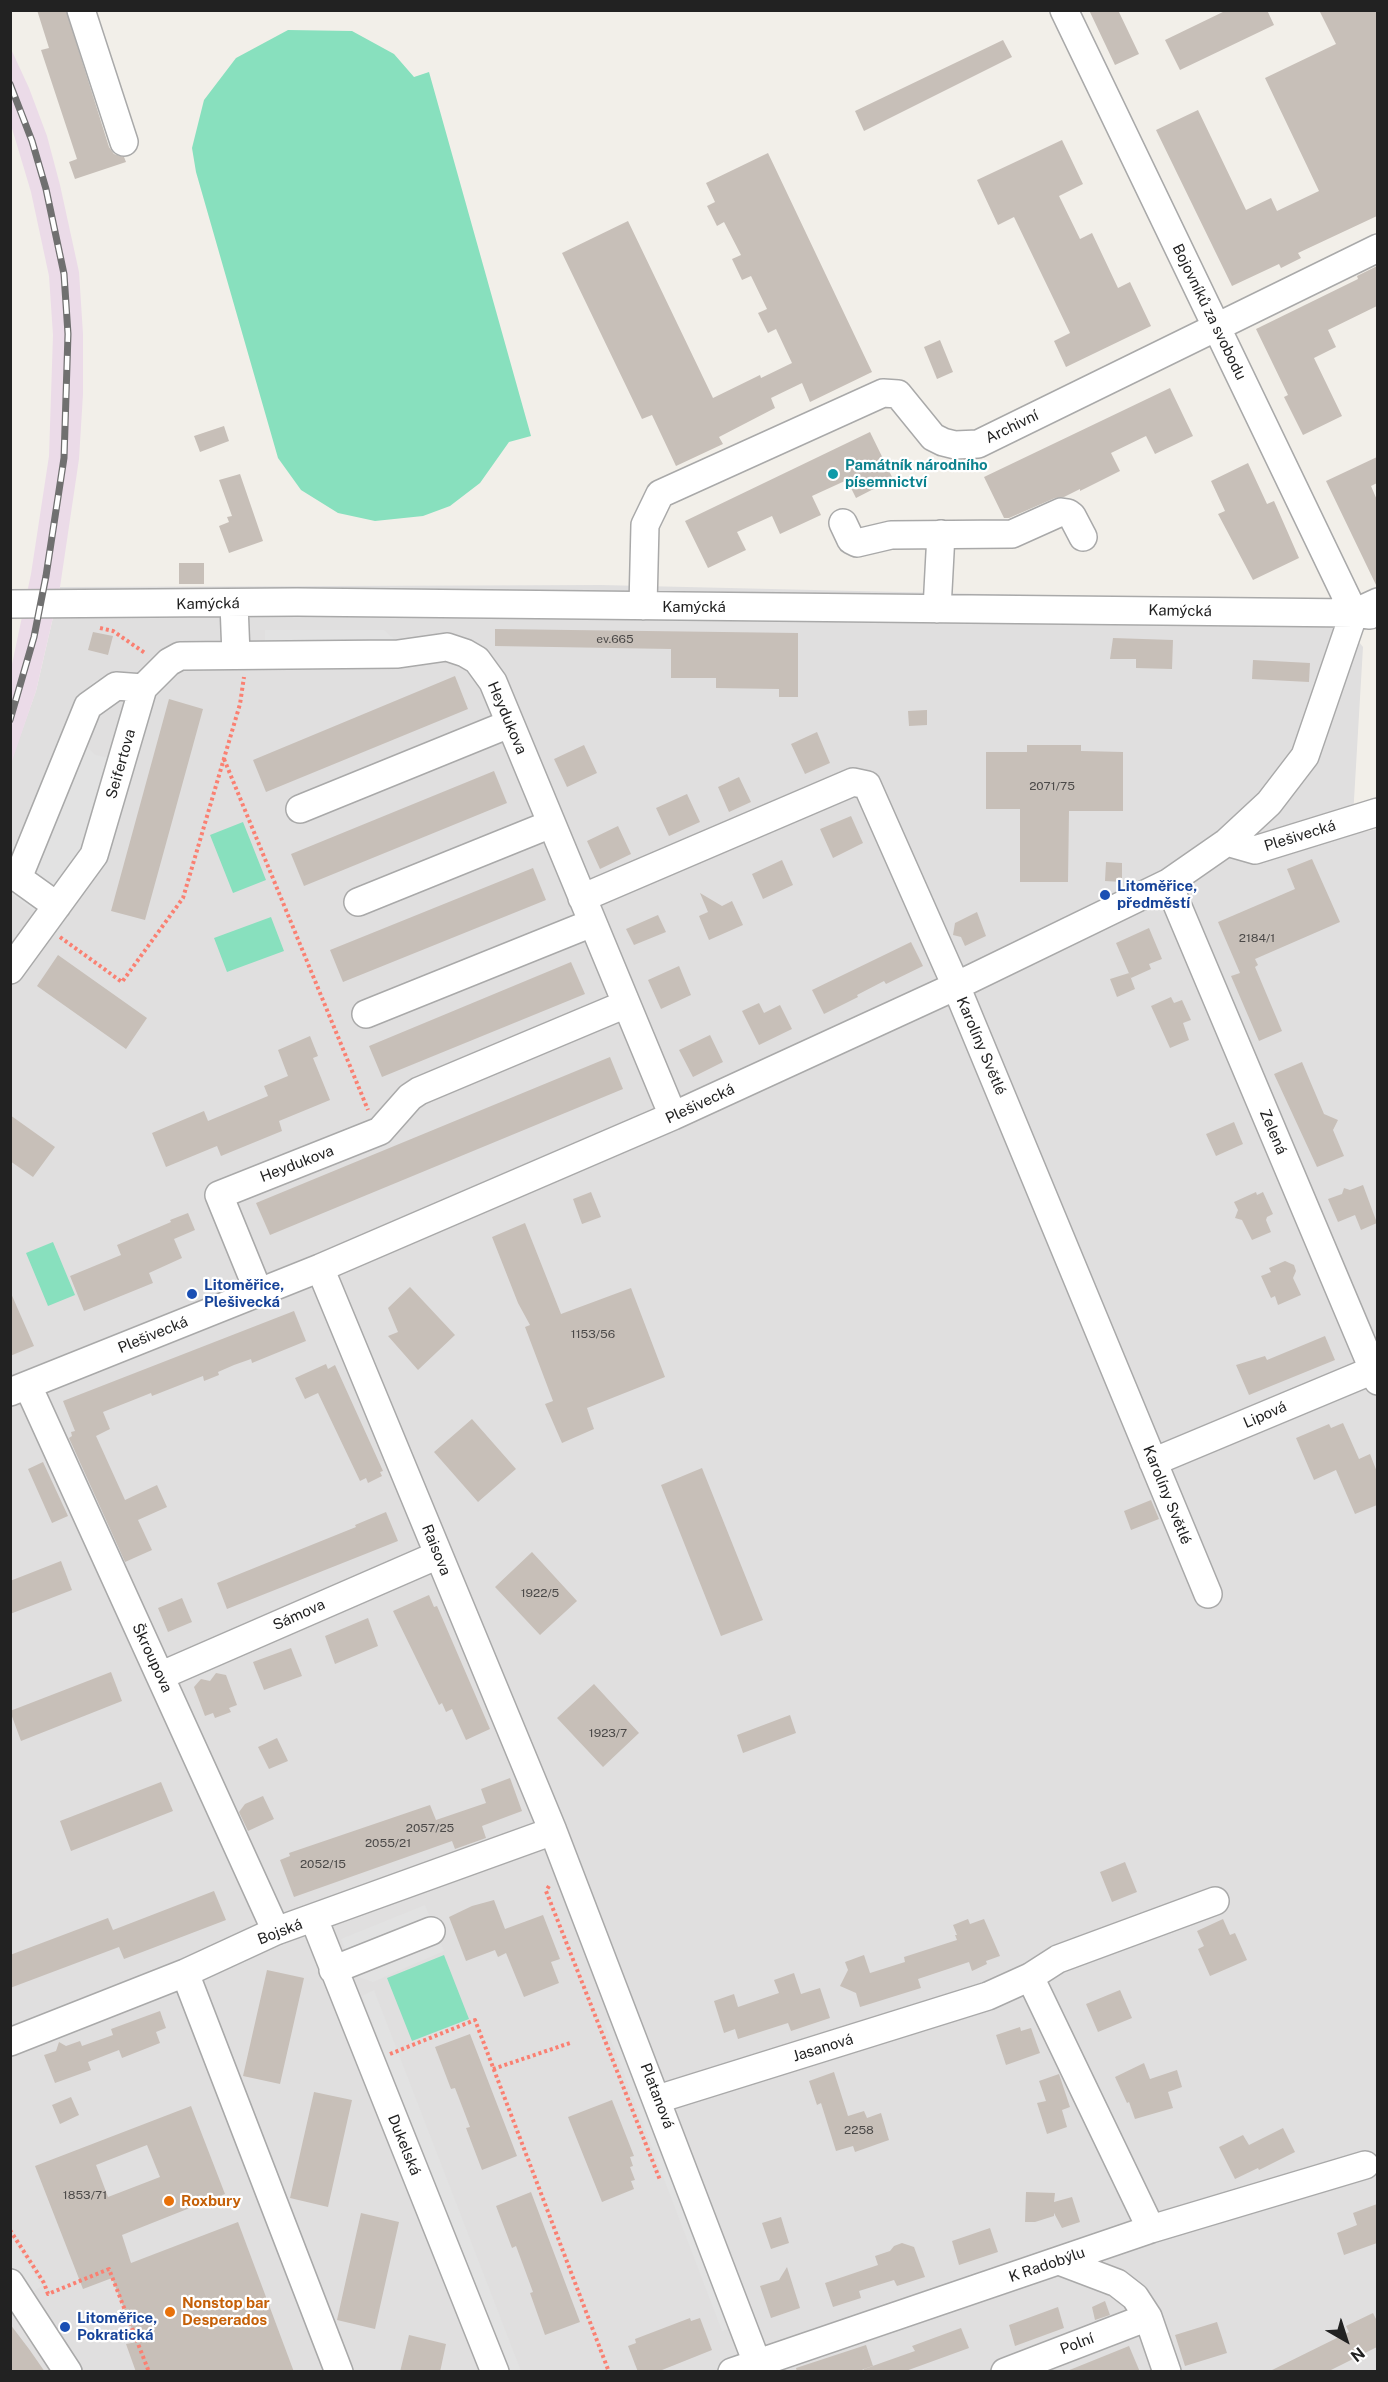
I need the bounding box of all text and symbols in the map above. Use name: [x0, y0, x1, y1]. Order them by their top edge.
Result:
street label: Bojovníků za svobodu: [1168, 241, 1250, 383]
street label: Archivní: [983, 406, 1041, 448]
place label: Památník národního písemnictví: [845, 456, 988, 491]
marker: Památník národního písemnictví: [826, 467, 840, 481]
street label: Kamýcká: [176, 594, 240, 614]
street label: Kamýcká: [662, 598, 726, 616]
street label: Kamýcká: [1148, 601, 1212, 621]
house number: ev.665: [596, 632, 634, 646]
street label: Heydukova: [484, 679, 530, 757]
street label: Seifertova: [102, 727, 140, 801]
house number: 2071/75: [1029, 779, 1075, 793]
street label: Plešivecká: [1262, 817, 1338, 855]
place label: Litoměřice, předměstí: [1117, 877, 1197, 912]
marker: Litoměřice, předměstí: [1098, 888, 1112, 902]
house number: 2184/1: [1239, 931, 1275, 945]
street label: Karolíny Světlé: [952, 994, 1010, 1098]
street label: Plešivecká: [663, 1080, 737, 1128]
street label: Zelená: [1255, 1107, 1291, 1157]
street label: Heydukova: [258, 1142, 336, 1186]
place label: Litoměřice, Plešivecká: [204, 1276, 284, 1311]
marker: Litoměřice, Plešivecká: [185, 1287, 199, 1301]
street label: Plešivecká: [115, 1313, 191, 1357]
house number: 1153/56: [571, 1327, 615, 1341]
street label: Lipová: [1241, 1398, 1289, 1432]
street label: Karolíny Světlé: [1139, 1443, 1195, 1547]
street label: Raisova: [418, 1522, 454, 1578]
house number: 1922/5: [521, 1586, 559, 1600]
street label: Sámova: [270, 1596, 328, 1634]
street label: Škroupova: [128, 1620, 176, 1696]
house number: 1923/7: [589, 1726, 627, 1740]
house number: 2057/25: [406, 1821, 454, 1835]
house number: 2055/21: [365, 1836, 411, 1850]
house number: 2052/15: [300, 1857, 346, 1871]
street label: Bojská: [255, 1915, 305, 1949]
street label: Jasanová: [790, 2030, 856, 2066]
street label: Platanová: [636, 2061, 678, 2131]
street label: Dukelská: [384, 2112, 424, 2178]
house number: 2258: [844, 2123, 874, 2137]
house number: 1853/71: [63, 2188, 107, 2202]
place label: Roxbury: [181, 2192, 241, 2210]
marker: Roxbury: [162, 2194, 176, 2208]
street label: K Radobýlu: [1006, 2244, 1088, 2286]
place label: Nonstop bar Desperados: [182, 2294, 270, 2329]
marker: Nonstop bar Desperados: [163, 2305, 177, 2319]
place label: Litoměřice, Pokratická: [77, 2309, 157, 2344]
north arrow: [1316, 2310, 1376, 2370]
marker: Litoměřice, Pokratická: [58, 2320, 72, 2334]
street label: Polní: [1058, 2329, 1096, 2359]
text: N: [1347, 2343, 1368, 2366]

